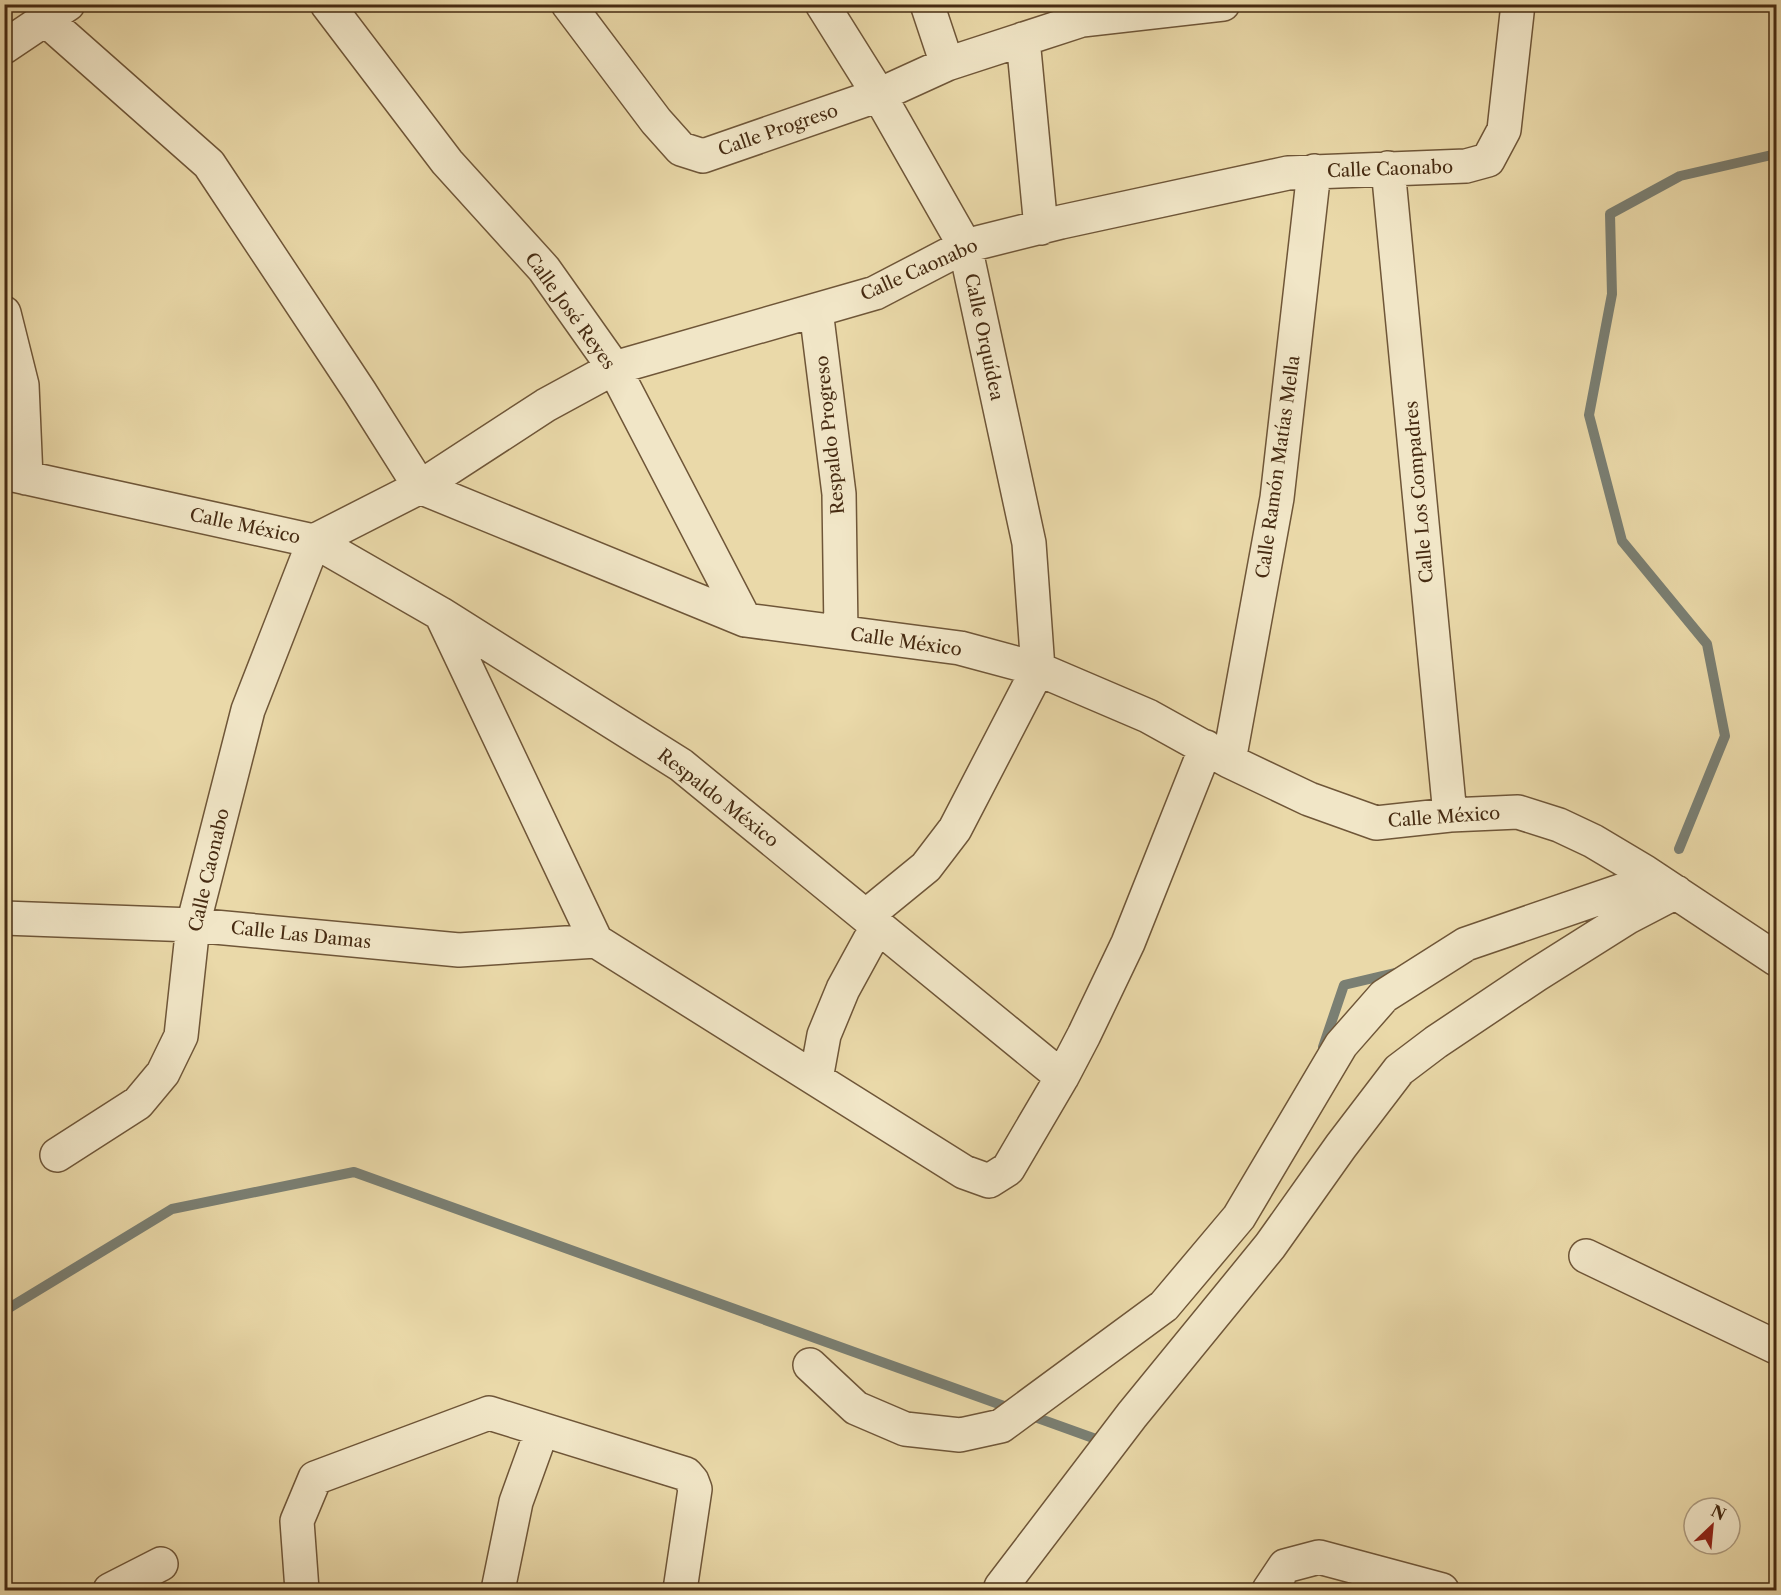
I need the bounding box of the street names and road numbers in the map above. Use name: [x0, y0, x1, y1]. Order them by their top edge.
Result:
street label: Calle Progreso: [715, 99, 841, 161]
street label: Calle Caonabo: [1327, 156, 1453, 182]
street label: Calle Caonabo: [857, 234, 981, 306]
street label: Calle José Reyes: [520, 248, 620, 374]
street label: Calle Orquídea: [960, 272, 1008, 403]
street label: Respaldo Progreso: [811, 354, 849, 516]
street label: Calle Ramón Matías Mella: [1251, 354, 1305, 580]
street label: Calle Los Compadres: [1400, 400, 1438, 584]
street label: Calle México: [188, 504, 302, 548]
street label: Calle México: [849, 623, 963, 661]
street label: Respaldo México: [653, 744, 783, 852]
street label: Calle México: [1387, 802, 1501, 832]
street label: Calle Caonabo: [184, 806, 234, 934]
street label: Calle Las Damas: [230, 917, 372, 953]

